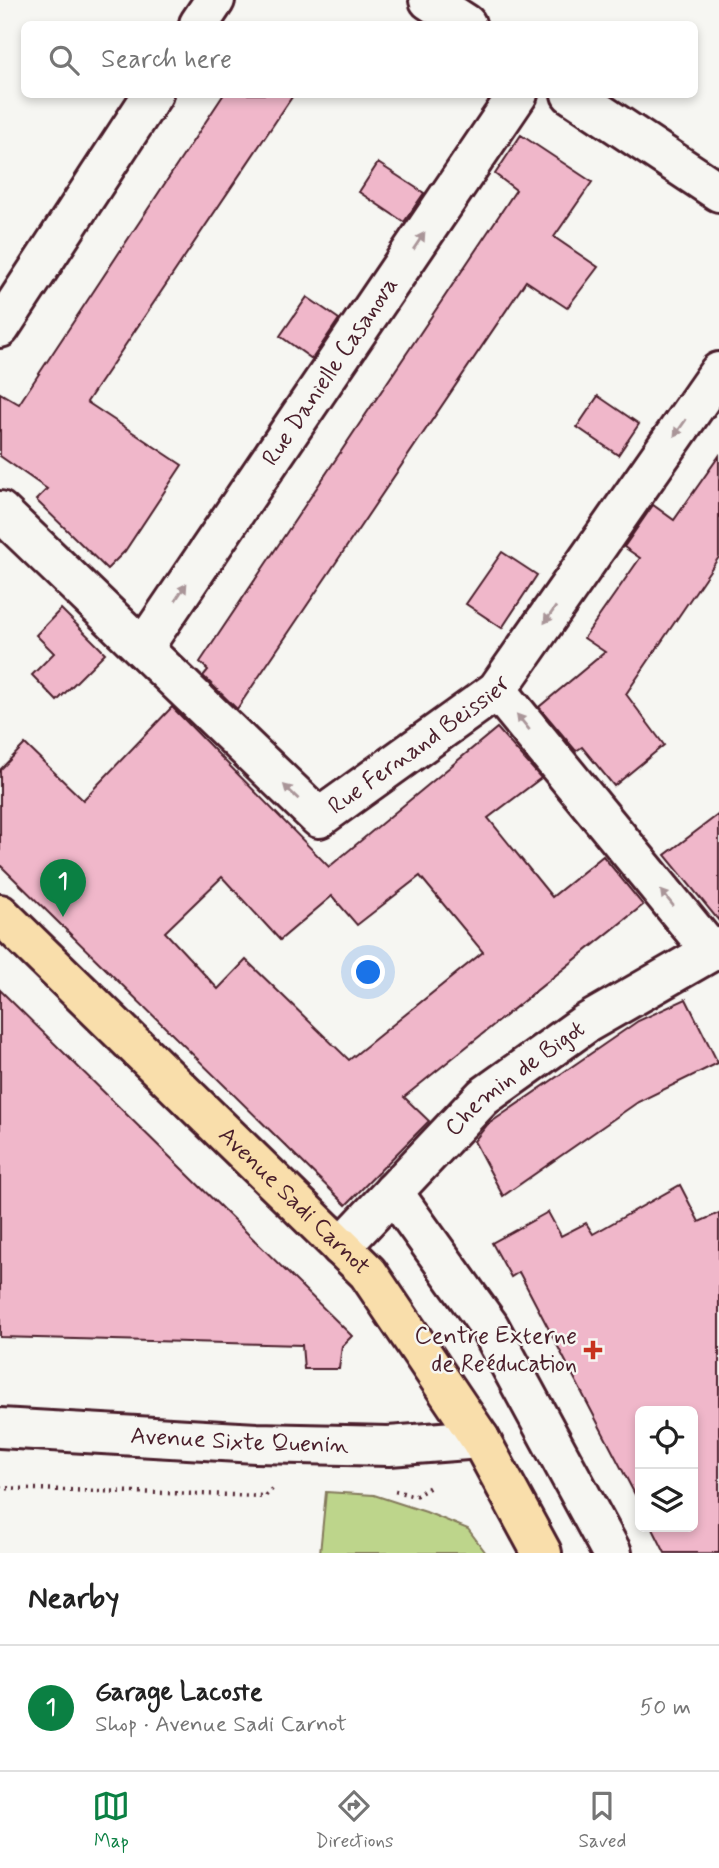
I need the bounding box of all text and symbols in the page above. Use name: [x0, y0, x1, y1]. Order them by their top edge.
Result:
search box: [21, 21, 698, 98]
icon: search: [45, 41, 83, 79]
text: Search here: [101, 43, 232, 77]
one-way arrow: [412, 231, 425, 251]
street label: Rue Danielle Casanova: [255, 271, 405, 472]
one-way arrow: [673, 419, 687, 437]
one-way arrow: [174, 582, 187, 601]
one-way arrow: [543, 606, 557, 624]
street label: Rue Fernand Beissier: [322, 669, 518, 822]
one-way arrow: [516, 714, 531, 732]
one-way arrow: [283, 783, 300, 800]
pin: 1: [40, 859, 86, 917]
one-way arrow: [660, 890, 675, 908]
your location: [351, 955, 385, 989]
street label: Chemin de Bigot: [438, 1013, 591, 1143]
street label: Avenue Sadi Carnot: [212, 1120, 377, 1282]
place label: Centre Externe de Reéducation: [415, 1321, 577, 1380]
marker: Centre Externe de Reéducation: [583, 1340, 603, 1360]
map controls: [635, 1406, 698, 1532]
button: locate: [635, 1406, 698, 1469]
street label: Avenue Sixte Quenin: [130, 1420, 349, 1461]
button: layers: [635, 1469, 698, 1532]
text: Nearby: [28, 1579, 119, 1618]
text: Garage Lacoste: [95, 1676, 263, 1710]
text: 1: [46, 1693, 56, 1723]
text: 50 m: [640, 1693, 691, 1723]
text: Shop · Avenue Sadi Carnot: [95, 1710, 347, 1740]
tab: Map: [92, 1787, 130, 1854]
tab: Directions: [315, 1787, 394, 1854]
tab: Saved: [578, 1787, 626, 1854]

